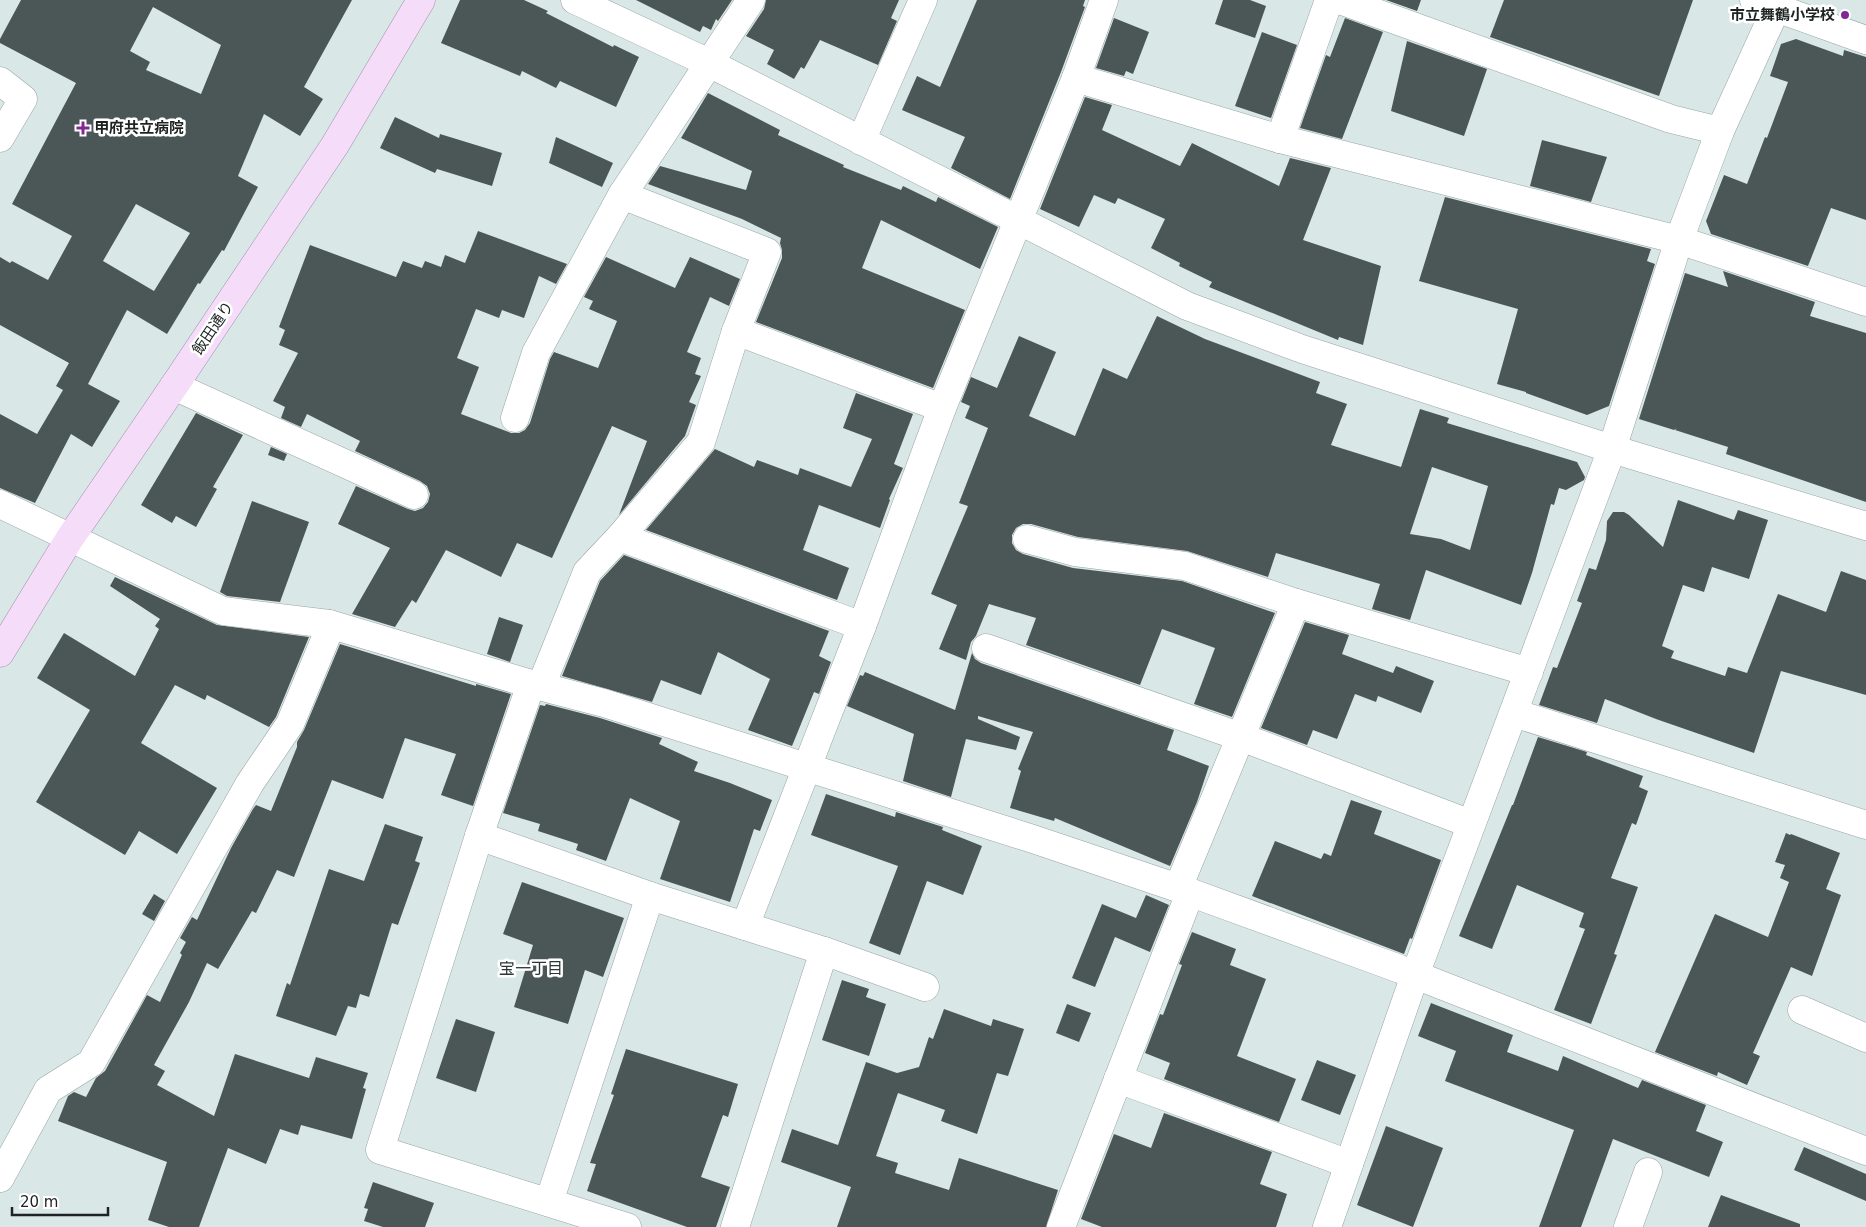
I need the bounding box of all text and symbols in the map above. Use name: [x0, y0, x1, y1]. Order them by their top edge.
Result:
place label: 市立舞鶴小学校: [1730, 6, 1835, 24]
marker: 市立舞鶴小学校: [1839, 9, 1851, 21]
place label: 甲府共立病院: [94, 119, 184, 137]
marker: 甲府共立病院: [76, 121, 90, 135]
street label: 飯田通り: [189, 298, 237, 358]
district label: 宝一丁目: [499, 959, 563, 978]
scale bar: [12, 1184, 109, 1216]
text: 20 m: [20, 1193, 58, 1211]

